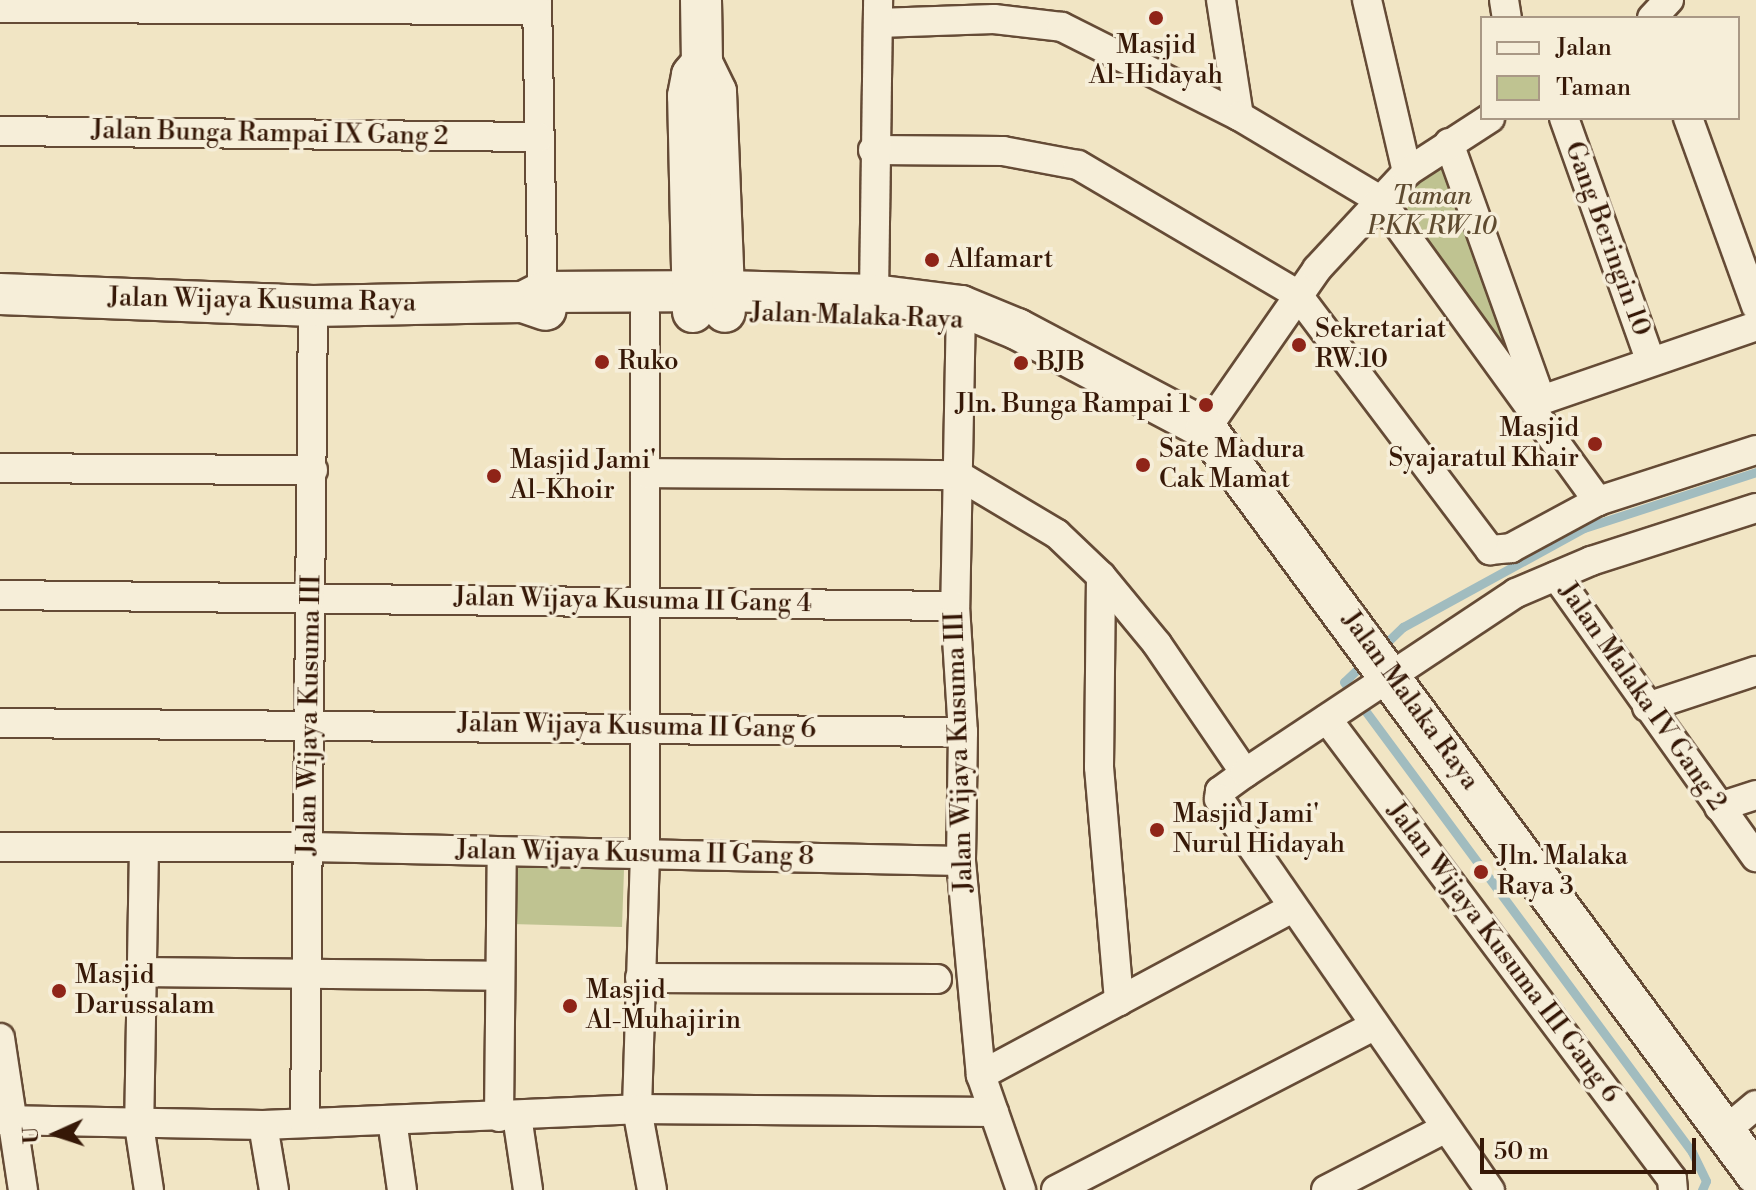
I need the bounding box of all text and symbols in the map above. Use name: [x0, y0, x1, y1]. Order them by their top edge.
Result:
marker: Masjid Al-Hidayah: [1147, 9, 1165, 27]
legend: [1480, 16, 1740, 120]
place label: Masjid Al-Hidayah: [1089, 30, 1223, 92]
text: Jalan: [1556, 33, 1612, 63]
text: Taman: [1556, 73, 1631, 103]
street label: Jalan Bunga Rampai IX Gang 2: [91, 115, 449, 153]
street label: Gang Beringin 10: [1557, 138, 1657, 340]
park label: Taman PKK RW.10: [1367, 181, 1497, 242]
place label: Alfamart: [948, 244, 1053, 276]
marker: Alfamart: [923, 251, 941, 269]
street label: Jalan Wijaya Kusuma Raya: [108, 283, 416, 319]
street label: Jalan Malaka Raya: [750, 298, 964, 336]
place label: Sekretariat RW.10: [1315, 314, 1446, 376]
marker: Sekretariat RW.10: [1290, 336, 1308, 354]
place label: Ruko: [618, 346, 679, 378]
place label: BJB: [1037, 347, 1085, 379]
marker: Ruko: [593, 353, 611, 371]
marker: BJB: [1012, 354, 1030, 372]
place label: Jln. Bunga Rampai 1: [955, 389, 1190, 421]
marker: Jln. Bunga Rampai 1: [1197, 396, 1215, 414]
place label: Masjid Syajaratul Khair: [1388, 413, 1579, 474]
place label: Sate Madura Cak Mamat: [1159, 434, 1305, 496]
marker: Masjid Syajaratul Khair: [1586, 435, 1604, 453]
place label: Masjid Jami' Al-Khoir: [510, 445, 656, 506]
marker: Sate Madura Cak Mamat: [1134, 456, 1152, 474]
marker: Masjid Jami' Al-Khoir: [485, 467, 503, 485]
street label: Jalan Wijaya Kusuma III: [292, 575, 328, 855]
street label: Jalan Malaka IV Gang 2: [1551, 577, 1733, 817]
street label: Jalan Wijaya Kusuma II Gang 4: [454, 582, 812, 620]
street label: Jalan Malaka Raya: [1335, 606, 1485, 796]
street label: Jalan Wijaya Kusuma III: [940, 611, 980, 893]
street label: Jalan Wijaya Kusuma II Gang 6: [458, 708, 816, 746]
street label: Jalan Wijaya Kusuma III Gang 6: [1380, 797, 1626, 1109]
place label: Masjid Jami' Nurul Hidayah: [1173, 799, 1345, 860]
marker: Masjid Jami' Nurul Hidayah: [1148, 821, 1166, 839]
street label: Jalan Wijaya Kusuma II Gang 8: [456, 835, 814, 873]
place label: Jln. Malaka Raya 3: [1497, 841, 1628, 902]
marker: Jln. Malaka Raya 3: [1472, 863, 1490, 881]
place label: Masjid Darussalam: [75, 960, 215, 1022]
place label: Masjid Al-Muhajirin: [586, 975, 741, 1036]
marker: Masjid Darussalam: [50, 982, 68, 1000]
marker: Masjid Al-Muhajirin: [561, 997, 579, 1015]
north arrow: [16, 1094, 96, 1174]
scale bar: [1484, 1122, 1700, 1172]
text: U: [18, 1126, 45, 1144]
text: 50 m: [1494, 1137, 1549, 1167]

